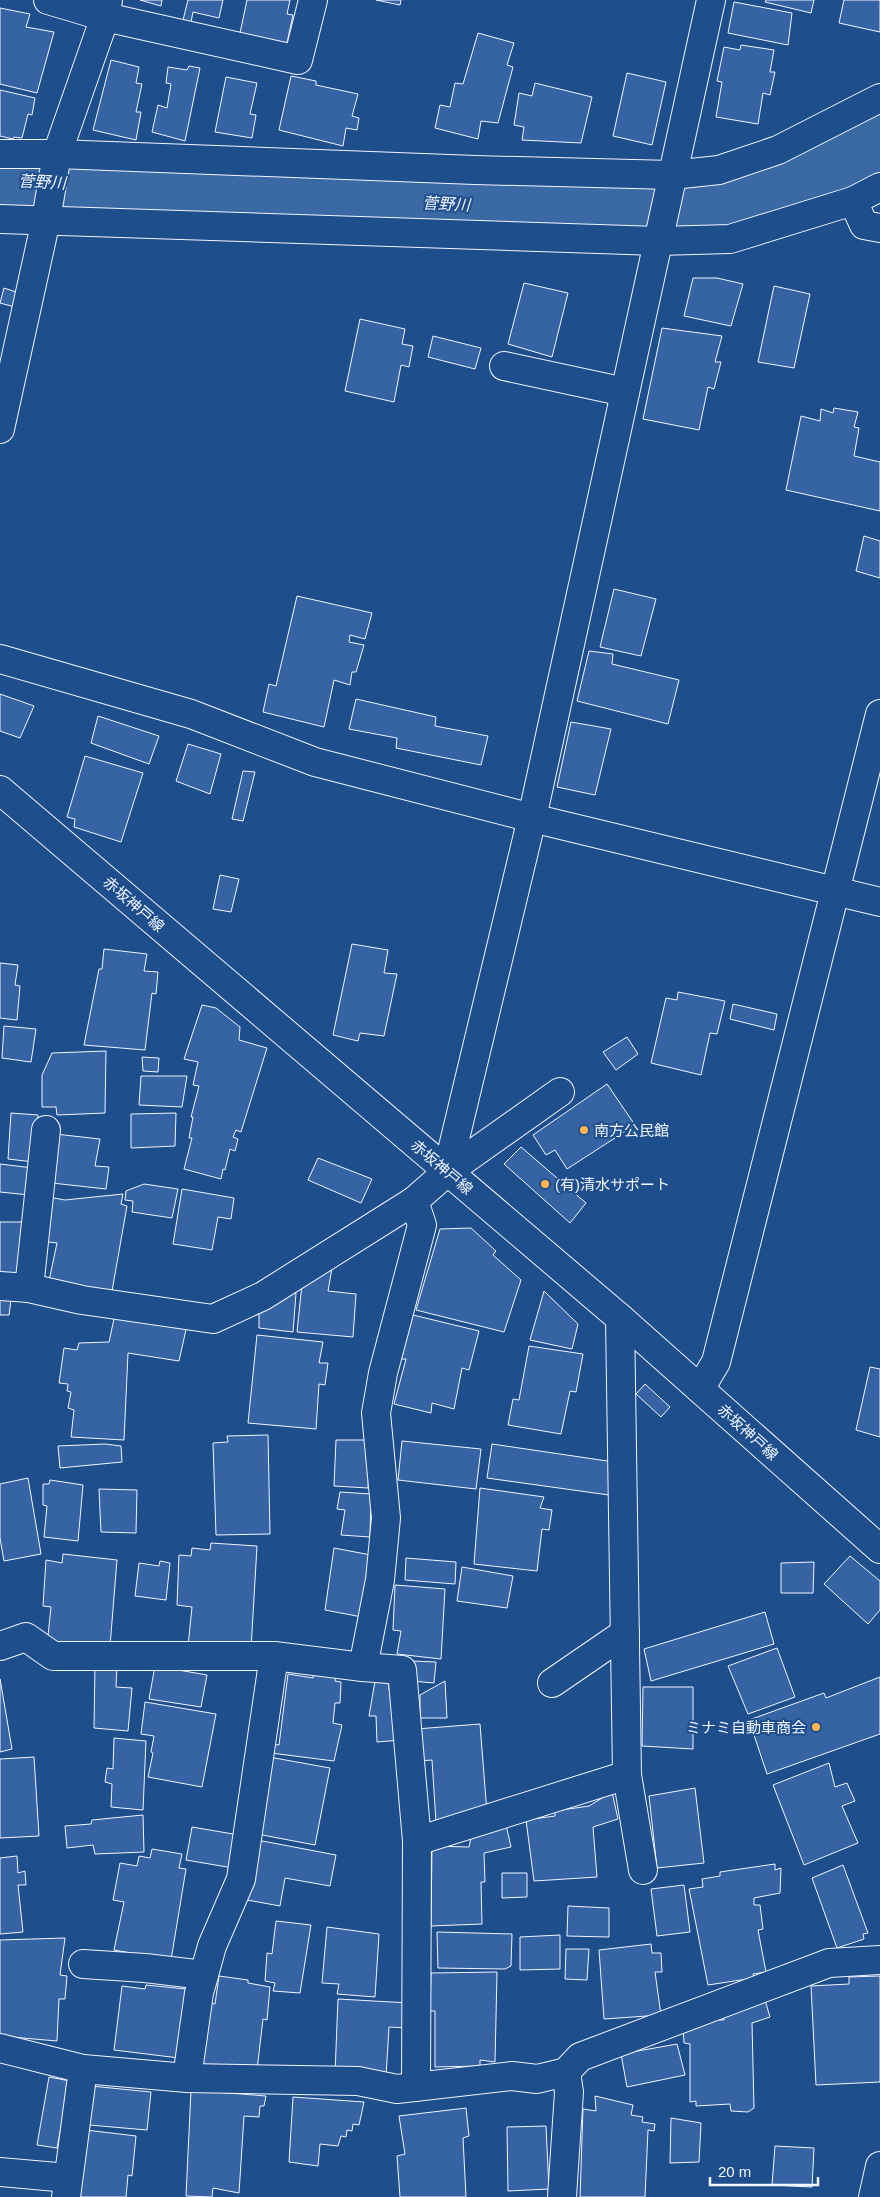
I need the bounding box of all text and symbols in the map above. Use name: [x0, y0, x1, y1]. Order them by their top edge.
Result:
water label: 菅野川: [18, 172, 68, 192]
water label: 菅野川: [422, 194, 472, 214]
street label: 赤坂神戸線: [100, 873, 168, 935]
place label: 南方公民館: [594, 1122, 669, 1139]
marker: 南方公民館: [578, 1124, 590, 1136]
street label: 赤坂神戸線: [408, 1136, 476, 1198]
place label: (有)清水サポート: [555, 1176, 670, 1193]
marker: (有)清水サポート: [539, 1178, 551, 1190]
street label: 赤坂神戸線: [714, 1401, 782, 1463]
place label: ミナミ自動車商会: [686, 1719, 806, 1736]
marker: ミナミ自動車商会: [810, 1721, 822, 1733]
scale bar: [710, 2154, 818, 2186]
text: 20 m: [718, 2163, 751, 2180]

